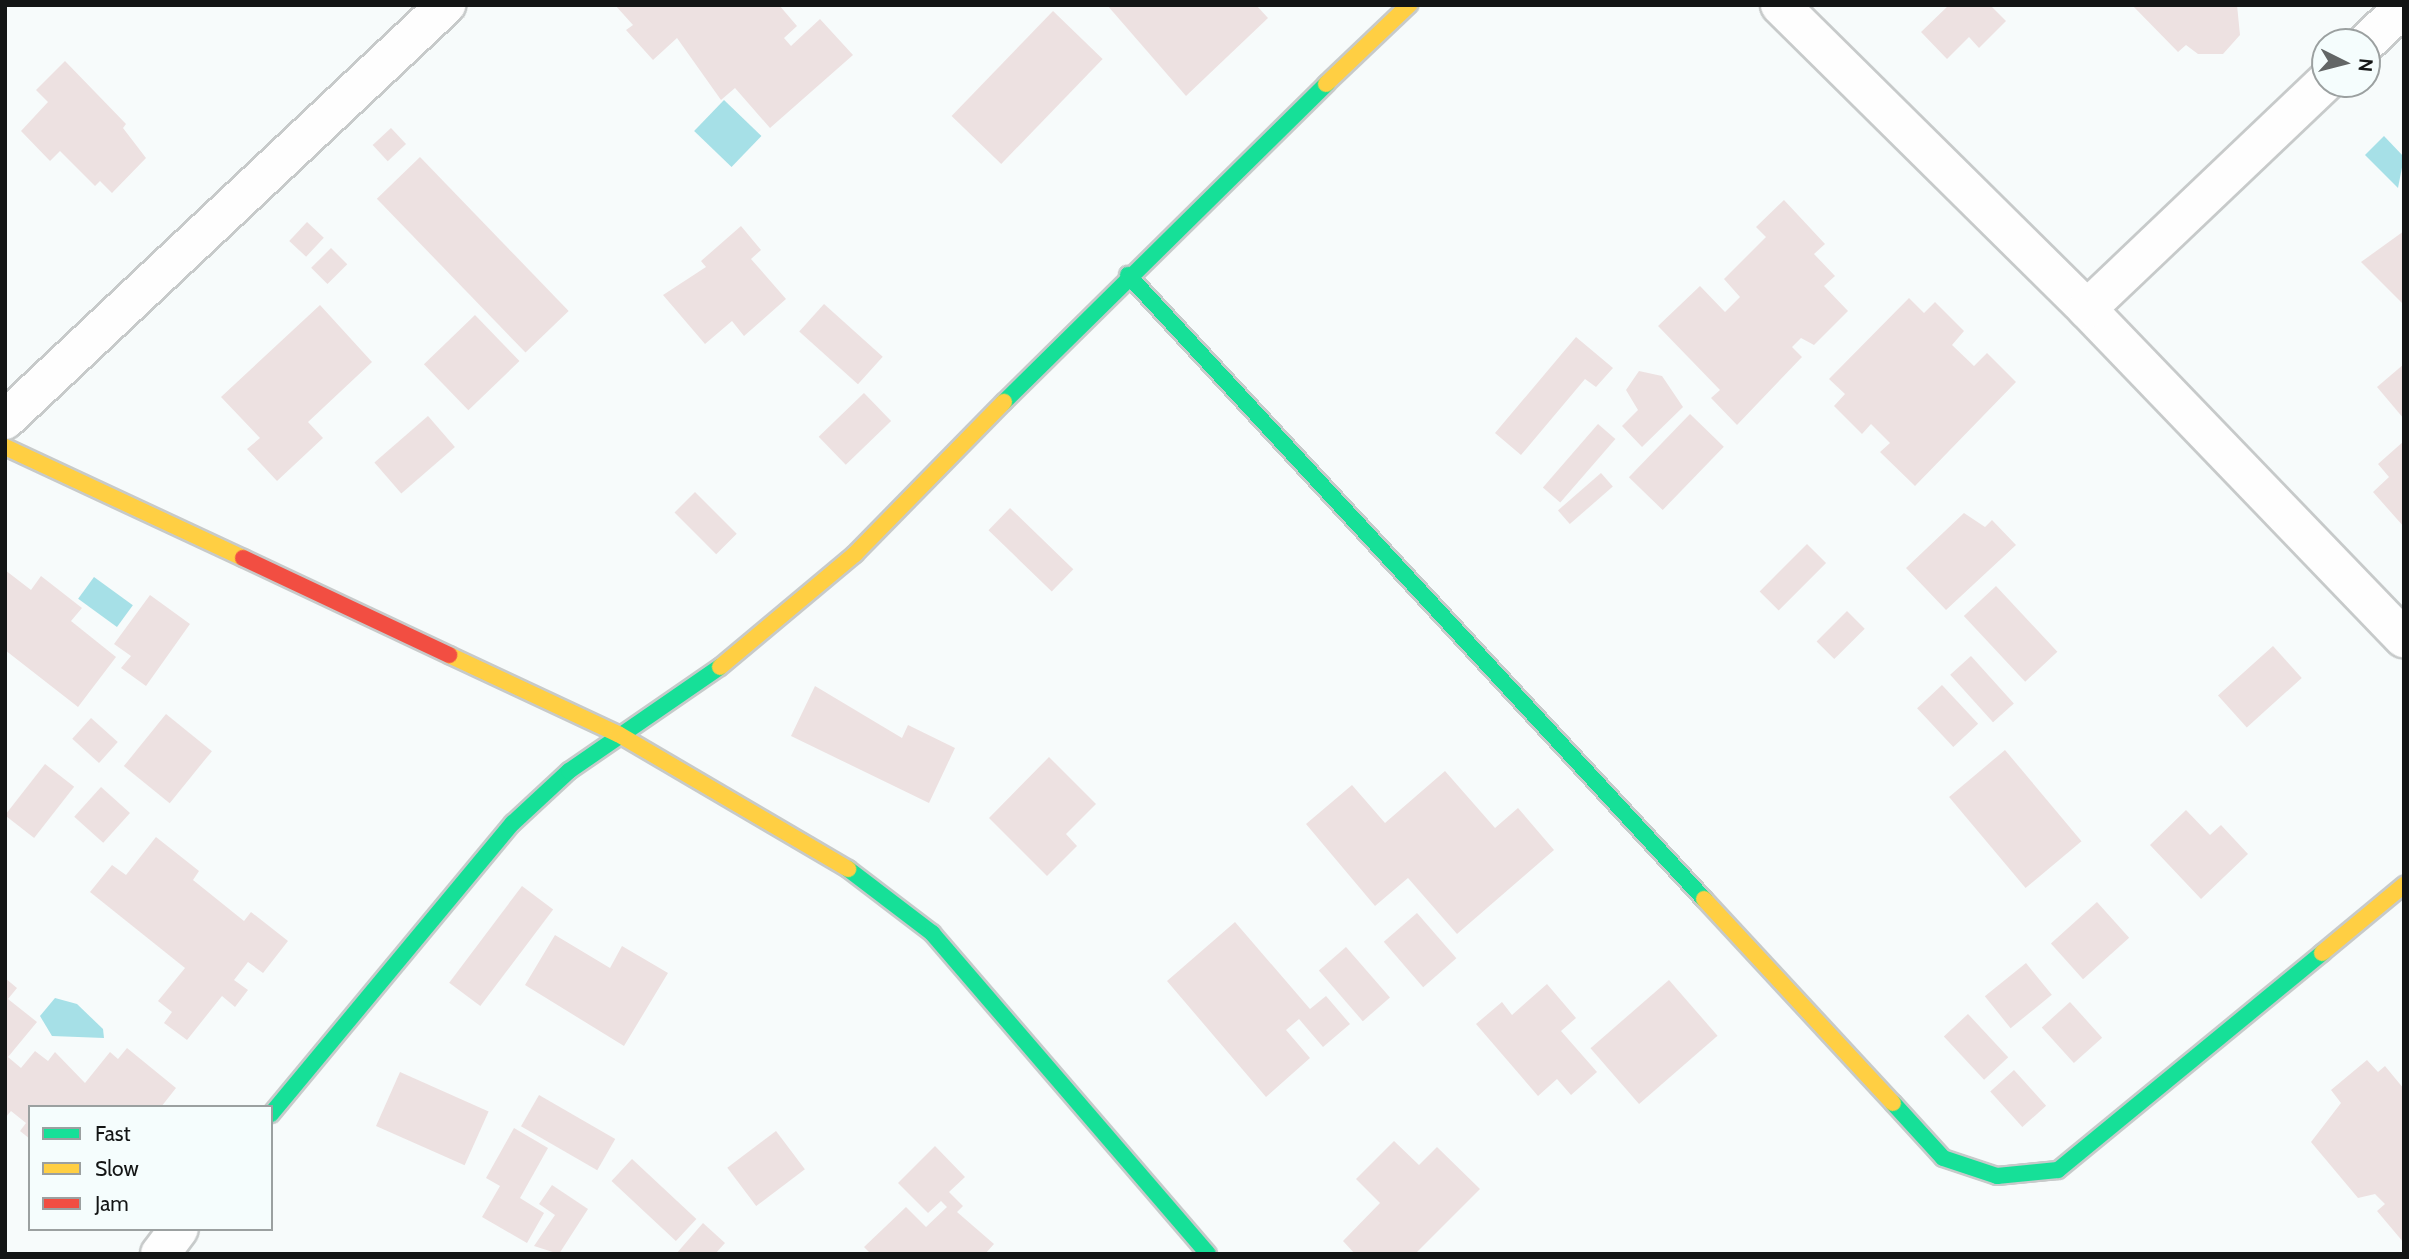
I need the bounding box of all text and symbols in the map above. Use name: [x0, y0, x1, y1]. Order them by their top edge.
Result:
north arrow: [2311, 28, 2381, 98]
text: N: [2353, 57, 2378, 73]
legend: [28, 1105, 273, 1231]
text: Fast: [95, 1121, 131, 1146]
text: Slow: [95, 1156, 139, 1181]
text: Jam: [95, 1191, 129, 1216]

